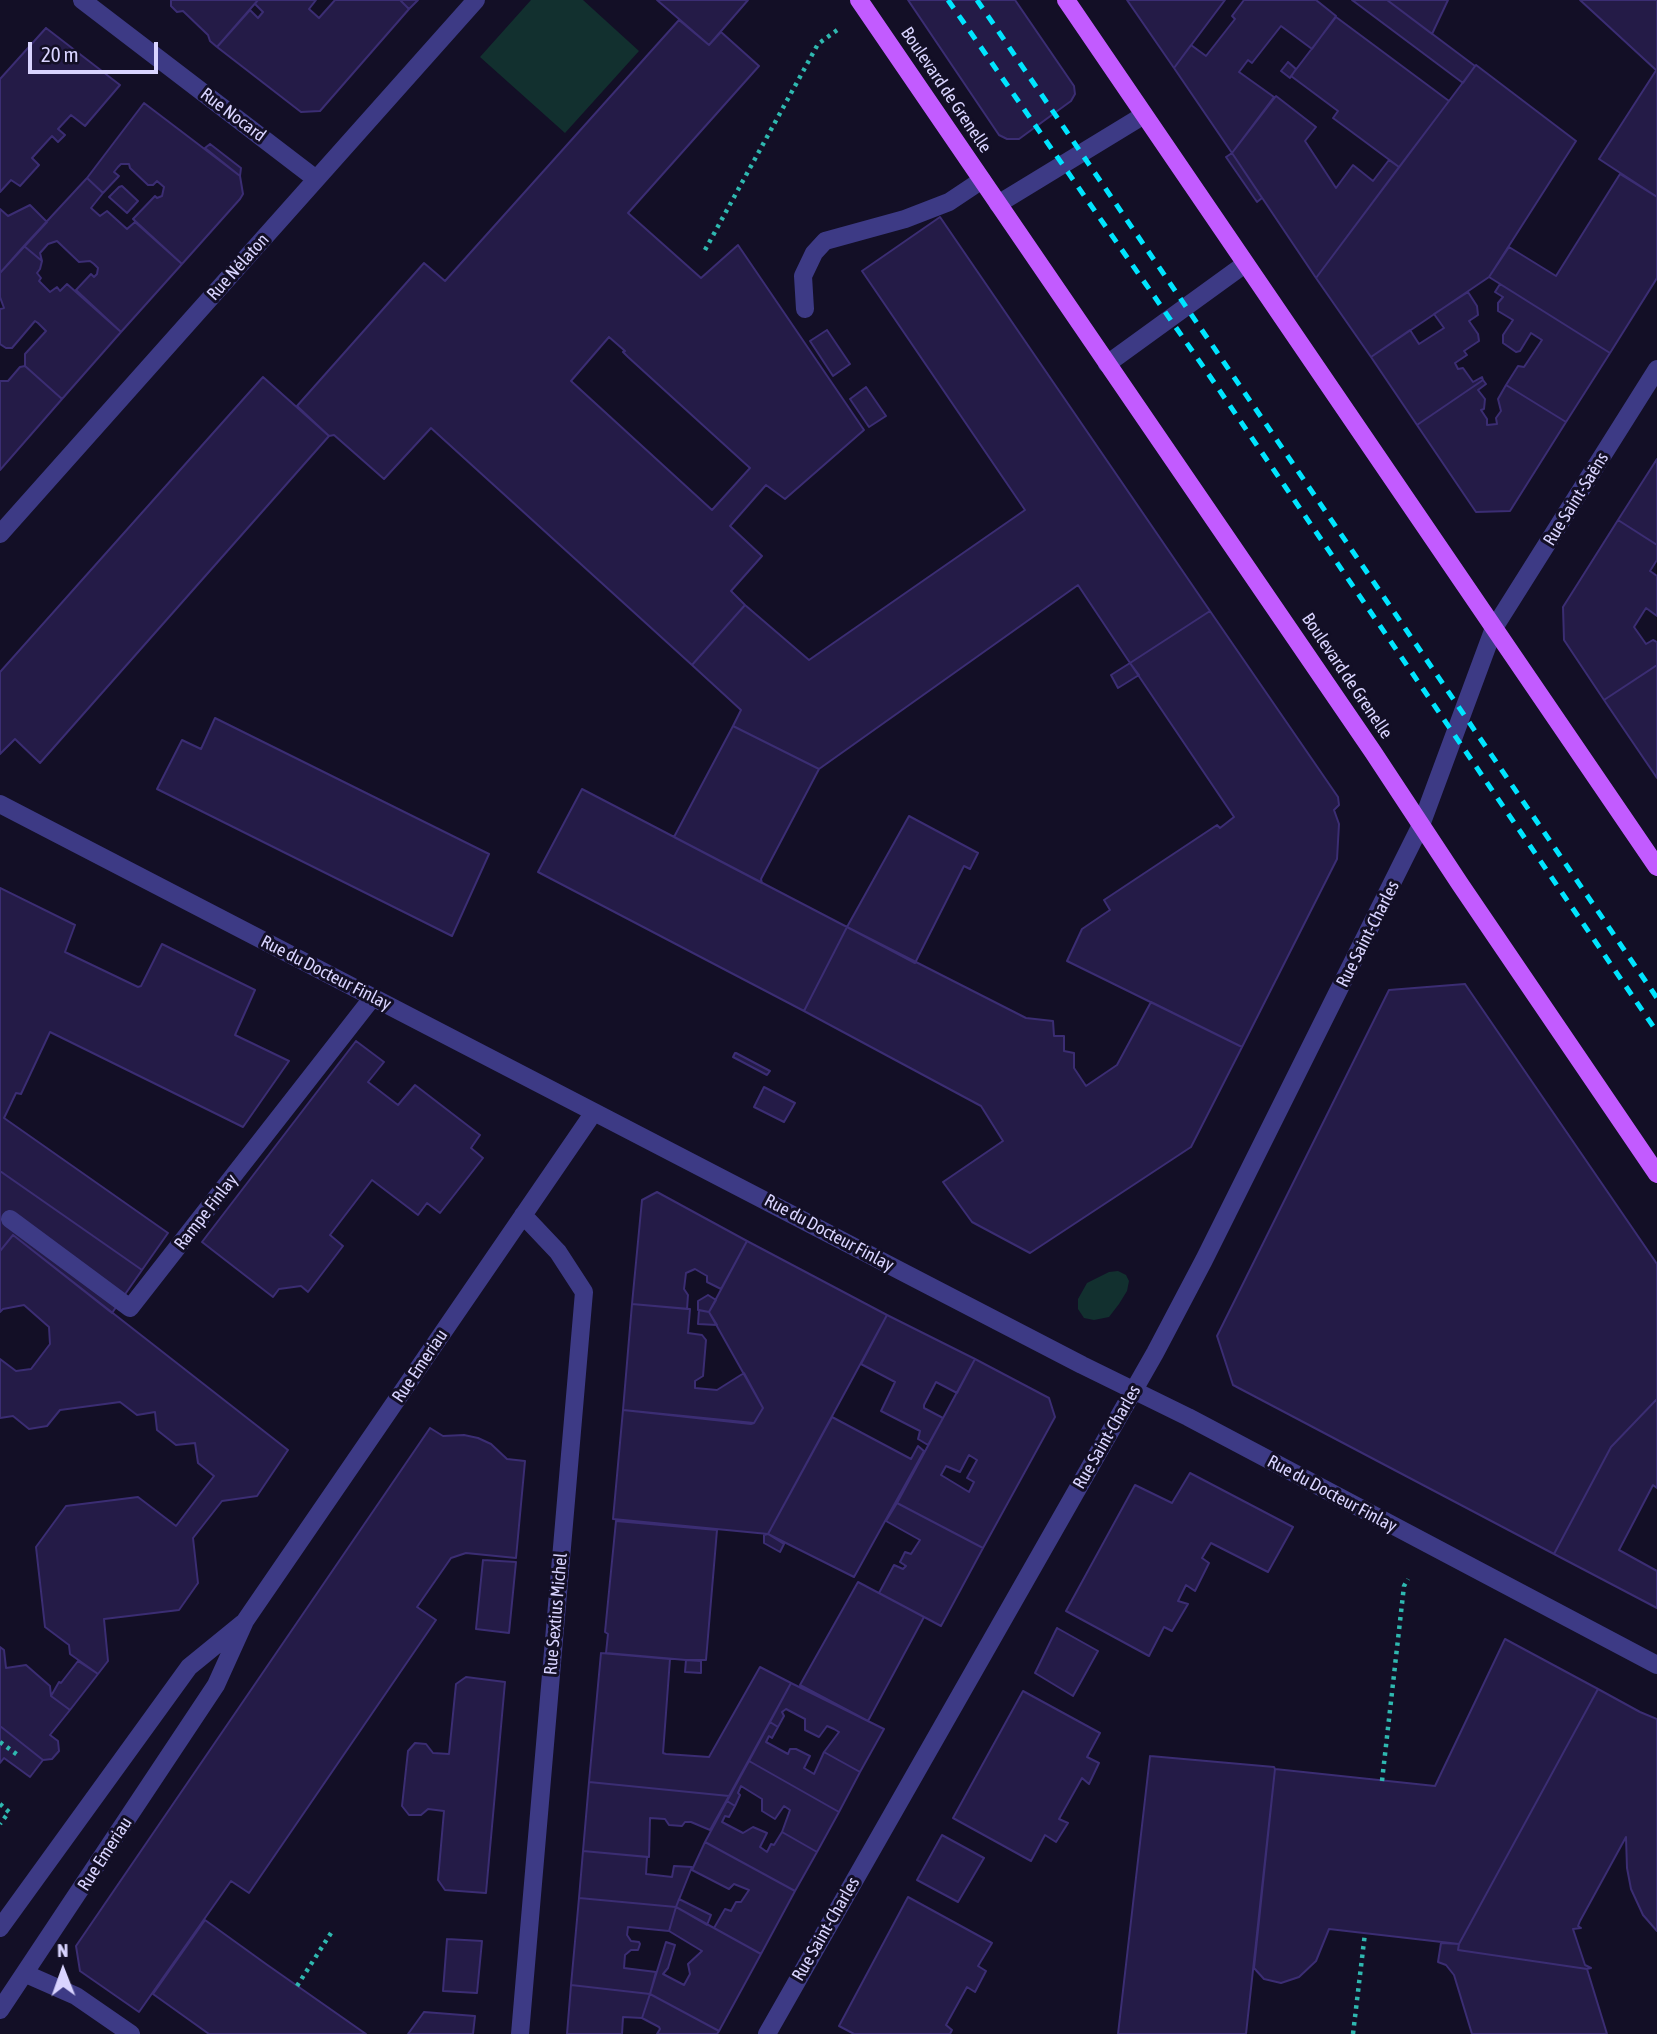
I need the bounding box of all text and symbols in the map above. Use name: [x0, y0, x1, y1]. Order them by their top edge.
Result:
street label: Boulevard de Grenelle: [896, 23, 996, 157]
scale bar: [32, 28, 161, 72]
text: 20 m: [41, 42, 79, 66]
street label: Rue Nocard: [196, 83, 270, 147]
street label: Rue Nélaton: [202, 229, 274, 305]
street label: Rue Saint-Saëns: [1539, 448, 1613, 550]
street label: Boulevard de Grenelle: [1297, 609, 1397, 743]
street label: Rue Saint-Charles: [1332, 877, 1404, 991]
street label: Rue du Docteur Finlay: [257, 931, 395, 1015]
street label: Rampe Finlay: [170, 1170, 242, 1254]
street label: Rue du Docteur Finlay: [761, 1190, 897, 1276]
street label: Rue Emeriau: [388, 1325, 452, 1407]
street label: Rue Saint-Charles: [1069, 1381, 1145, 1493]
street label: Rue du Docteur Finlay: [1264, 1451, 1400, 1537]
street label: Rue Sextius Michel: [540, 1552, 572, 1676]
street label: Rue Emeriau: [73, 1813, 137, 1895]
street label: Rue Saint-Charles: [788, 1873, 864, 1985]
north arrow: [28, 1936, 98, 2006]
text: N: [57, 1939, 68, 1961]

